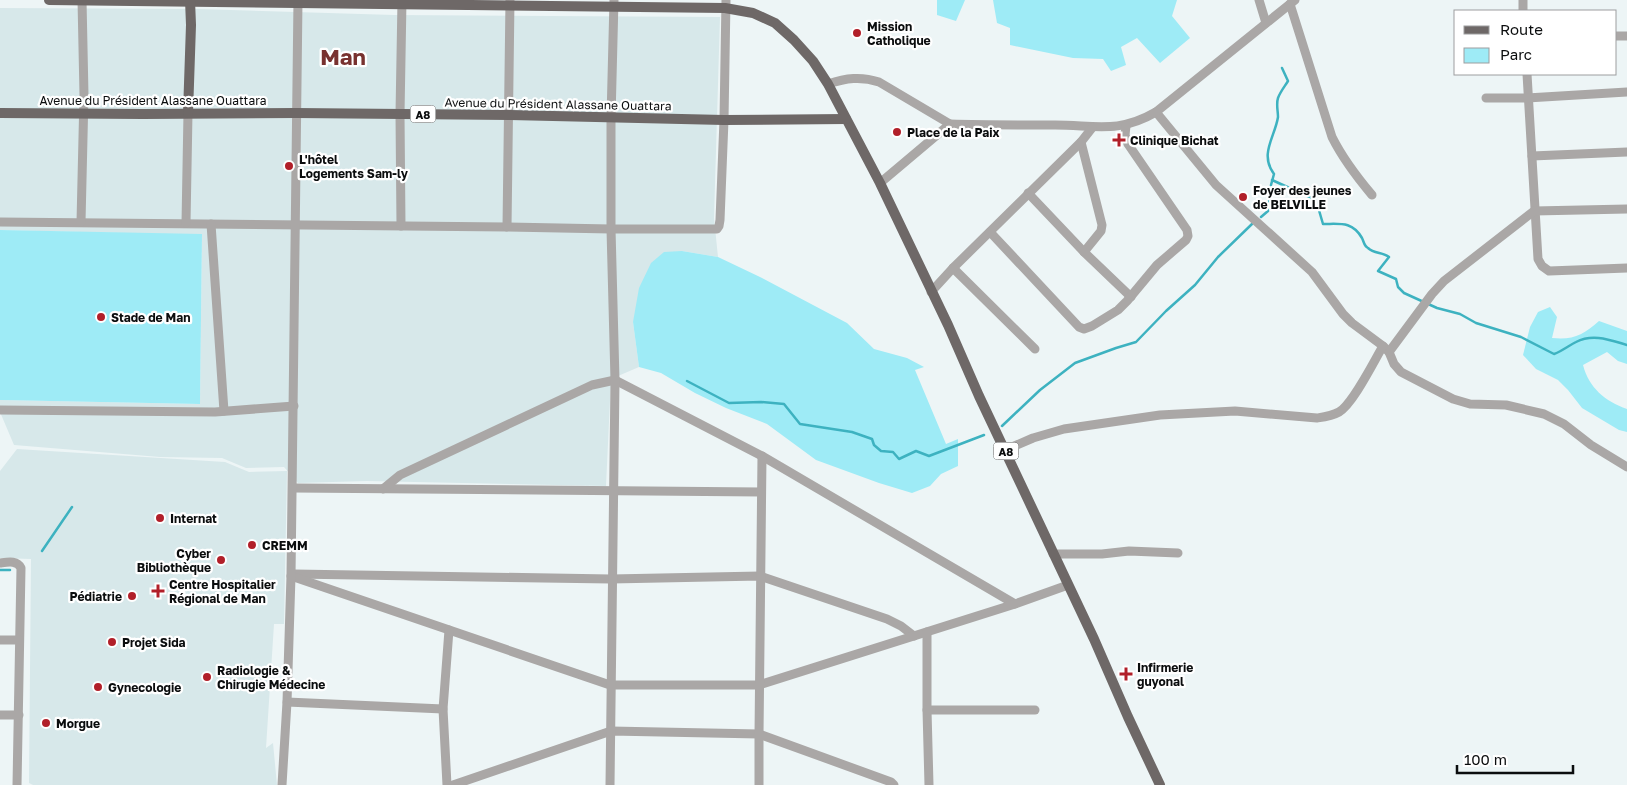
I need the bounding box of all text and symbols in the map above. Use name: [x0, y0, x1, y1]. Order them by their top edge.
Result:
legend: [1454, 10, 1617, 75]
place label: Mission Catholique: [867, 19, 931, 48]
text: Route: [1500, 20, 1543, 38]
marker: Mission Catholique: [851, 27, 863, 39]
district label: Man: [320, 43, 366, 70]
text: Parc: [1500, 45, 1532, 63]
street label: Avenue du Président Alassane Ouattara: [39, 93, 267, 108]
street label: Avenue du Président Alassane Ouattara: [444, 95, 672, 113]
road number: A8: [410, 106, 436, 122]
place label: Place de la Paix: [907, 125, 1000, 140]
marker: Place de la Paix: [891, 126, 903, 138]
marker: Clinique Bichat: [1112, 133, 1126, 147]
place label: Clinique Bichat: [1130, 133, 1219, 148]
place label: L'hôtel Logements Sam-ly: [299, 152, 409, 181]
marker: L'hôtel Logements Sam-ly: [283, 160, 295, 172]
place label: Foyer des jeunes de BELVILLE: [1253, 183, 1352, 212]
marker: Foyer des jeunes de BELVILLE: [1237, 191, 1249, 203]
place label: Stade de Man: [111, 310, 191, 325]
marker: Stade de Man: [95, 311, 107, 323]
road number: A8: [994, 442, 1018, 460]
place label: Internat: [170, 511, 217, 526]
marker: Internat: [154, 512, 166, 524]
place label: CREMM: [262, 538, 308, 553]
marker: CREMM: [246, 539, 258, 551]
place label: Cyber Bibliothèque: [137, 546, 211, 575]
marker: Cyber Bibliothèque: [215, 554, 227, 566]
place label: Centre Hospitalier Régional de Man: [169, 577, 276, 606]
marker: Centre Hospitalier Régional de Man: [151, 584, 165, 598]
place label: Pédiatrie: [70, 589, 122, 604]
marker: Pédiatrie: [126, 590, 138, 602]
place label: Projet Sida: [122, 635, 186, 650]
marker: Projet Sida: [106, 636, 118, 648]
place label: Infirmerie guyonal: [1137, 660, 1193, 689]
place label: Radiologie & Chirugie Médecine: [217, 663, 325, 692]
marker: Infirmerie guyonal: [1119, 667, 1133, 681]
marker: Radiologie & Chirugie Médecine: [201, 671, 213, 683]
place label: Gynecologie: [108, 680, 181, 695]
marker: Gynecologie: [92, 681, 104, 693]
place label: Morgue: [56, 716, 100, 731]
marker: Morgue: [40, 717, 52, 729]
scale bar: [1457, 742, 1573, 774]
text: 100 m: [1464, 750, 1507, 768]

